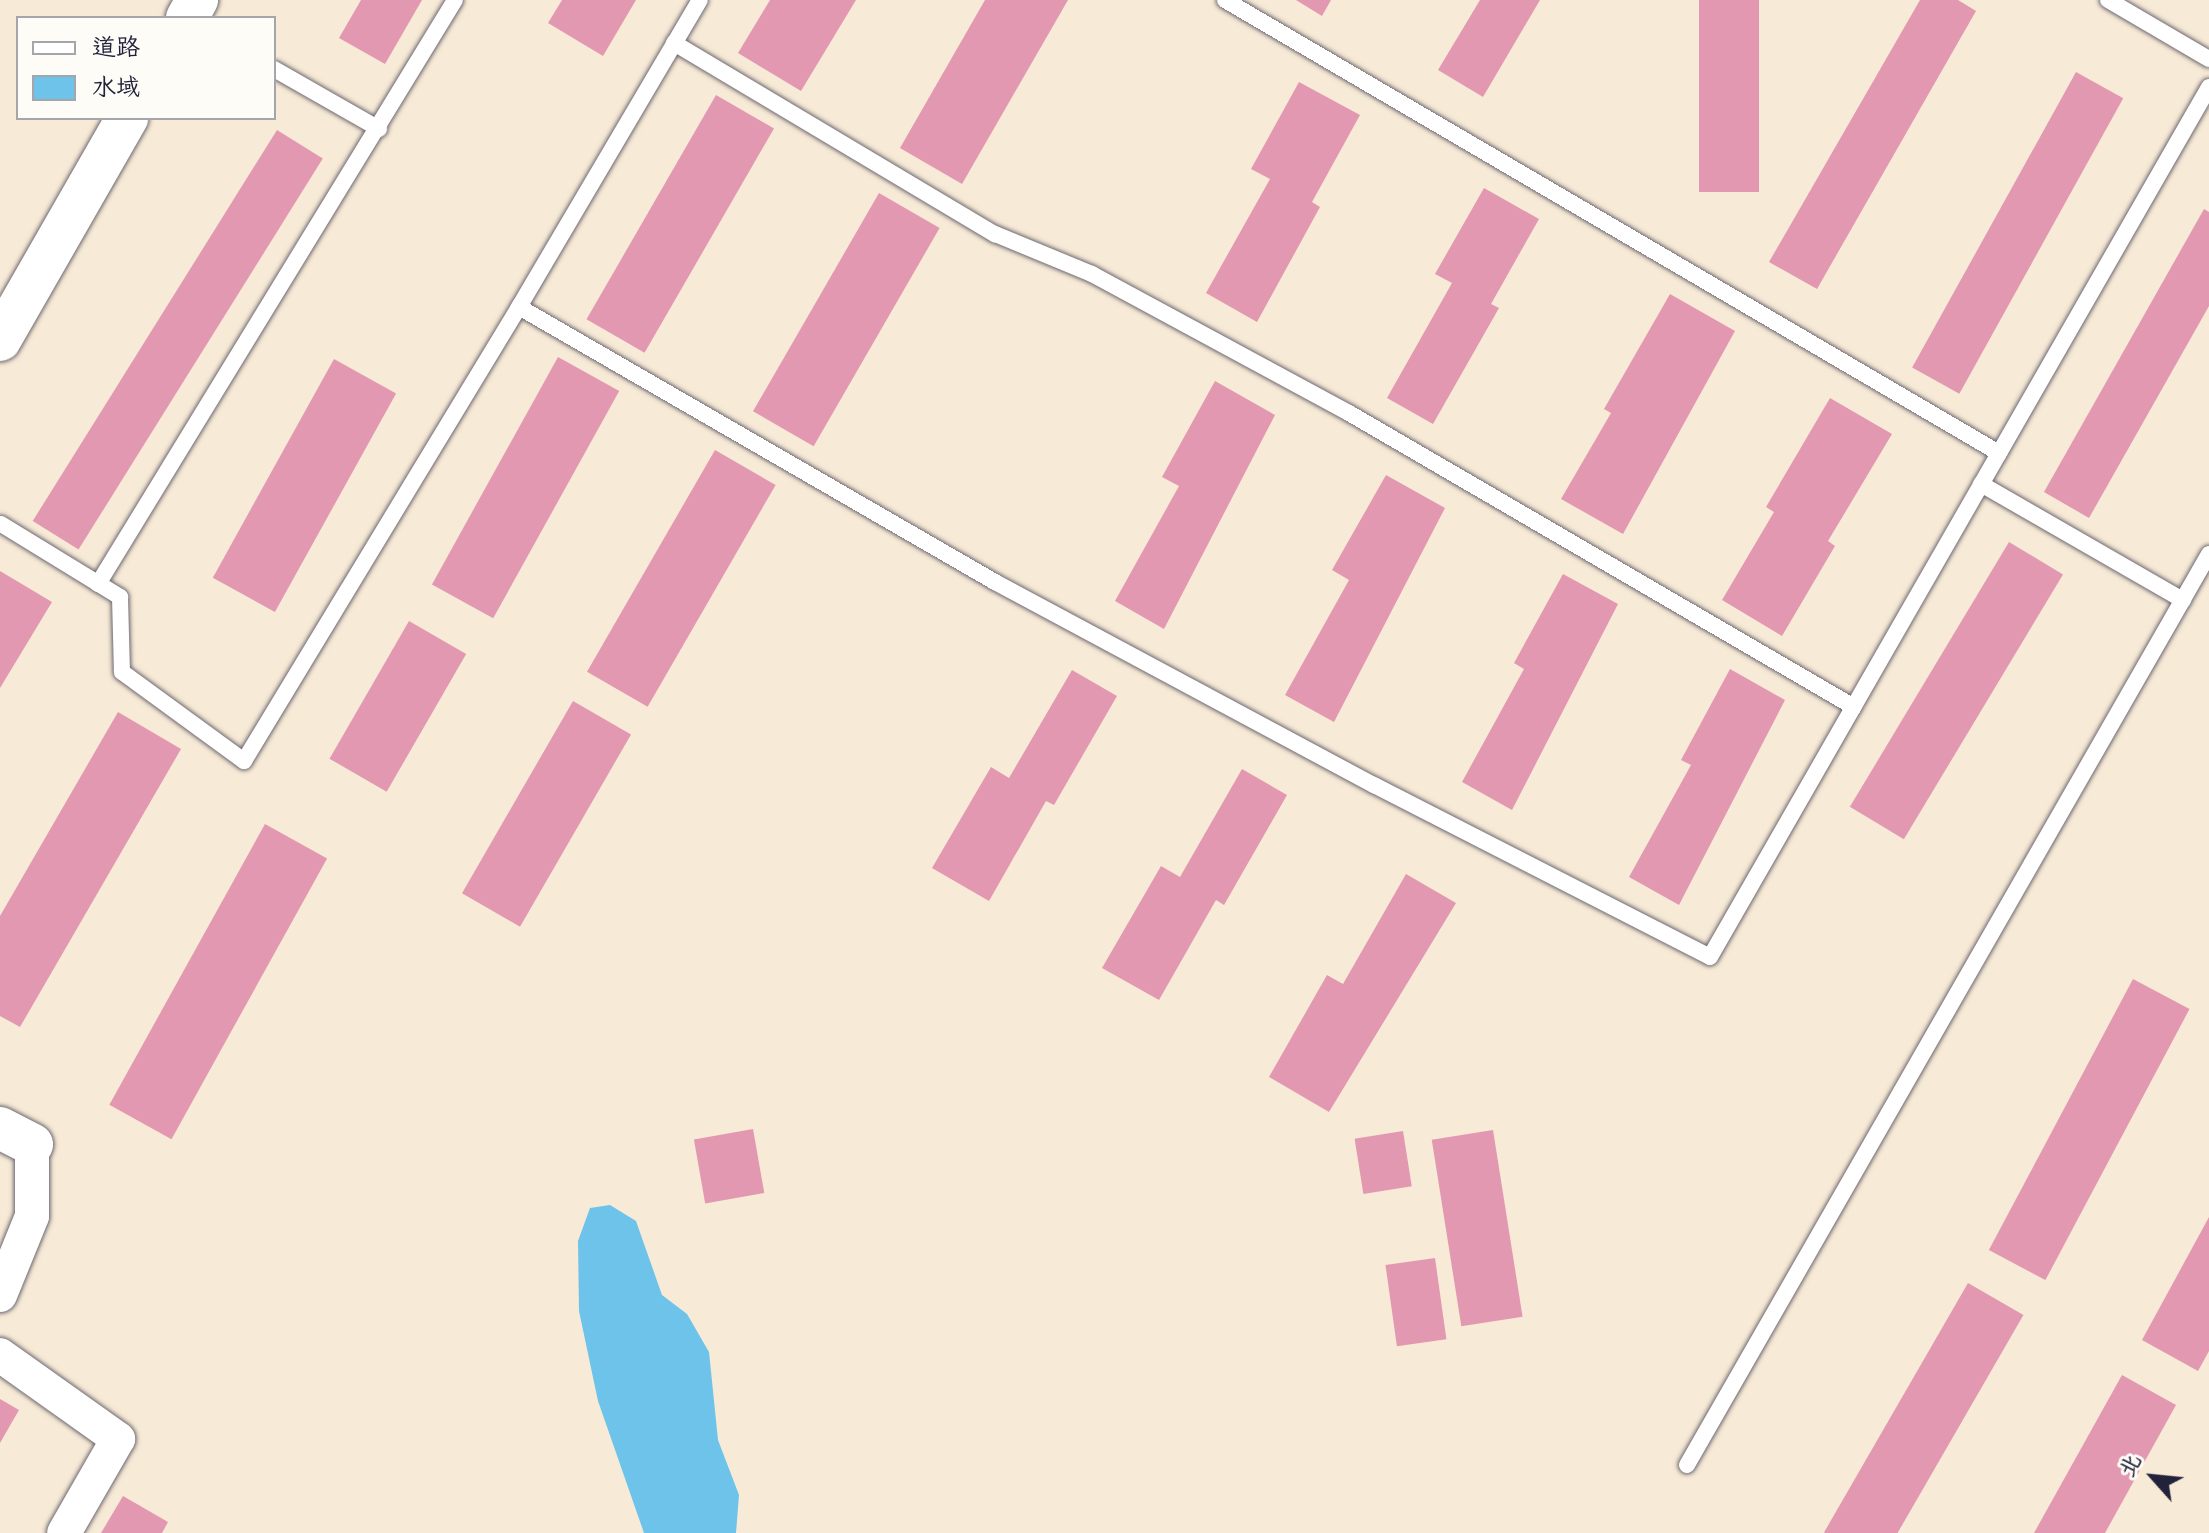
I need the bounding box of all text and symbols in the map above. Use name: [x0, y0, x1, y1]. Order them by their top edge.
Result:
legend: [16, 16, 276, 120]
text: 道路: [92, 32, 140, 67]
text: 水域: [92, 72, 140, 107]
north arrow: [2113, 1437, 2193, 1517]
text: 北: [2112, 1449, 2151, 1483]

